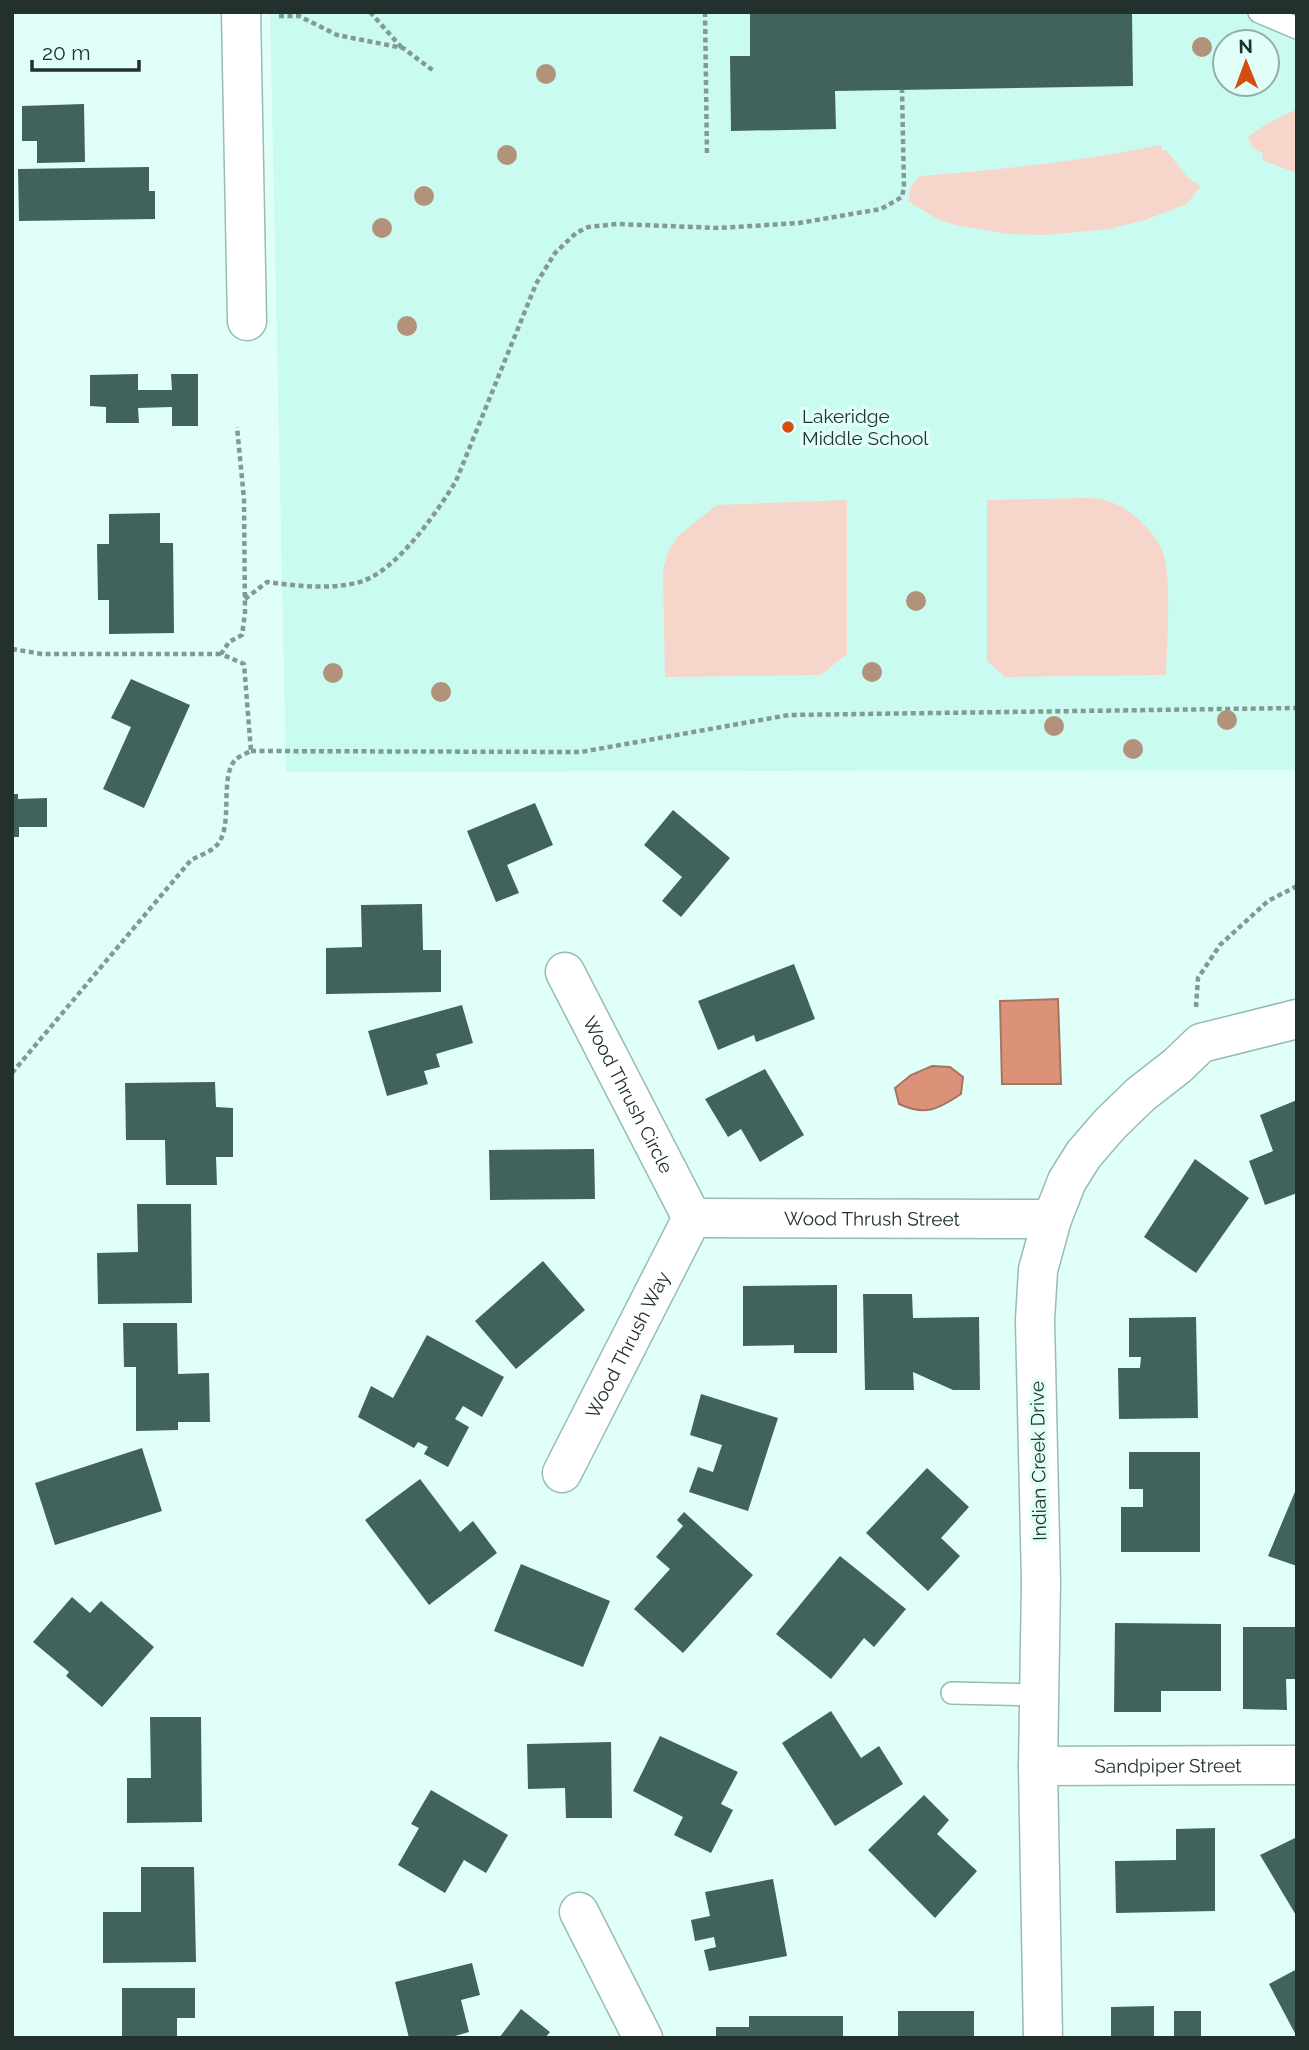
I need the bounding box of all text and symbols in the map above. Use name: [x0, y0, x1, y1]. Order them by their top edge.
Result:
scale bar: [32, 28, 138, 72]
north arrow: [1211, 28, 1281, 98]
text: N: [1238, 35, 1253, 57]
text: 20 m: [42, 40, 90, 65]
place label: Lakeridge Middle School: [802, 405, 929, 449]
marker: Lakeridge Middle School: [780, 419, 796, 435]
street label: Wood Thrush Circle: [579, 1013, 678, 1177]
street label: Wood Thrush Street: [784, 1207, 961, 1230]
street label: Wood Thrush Way: [581, 1268, 674, 1422]
street label: Indian Creek Drive: [1026, 1381, 1050, 1541]
street label: Sandpiper Street: [1094, 1754, 1242, 1777]

